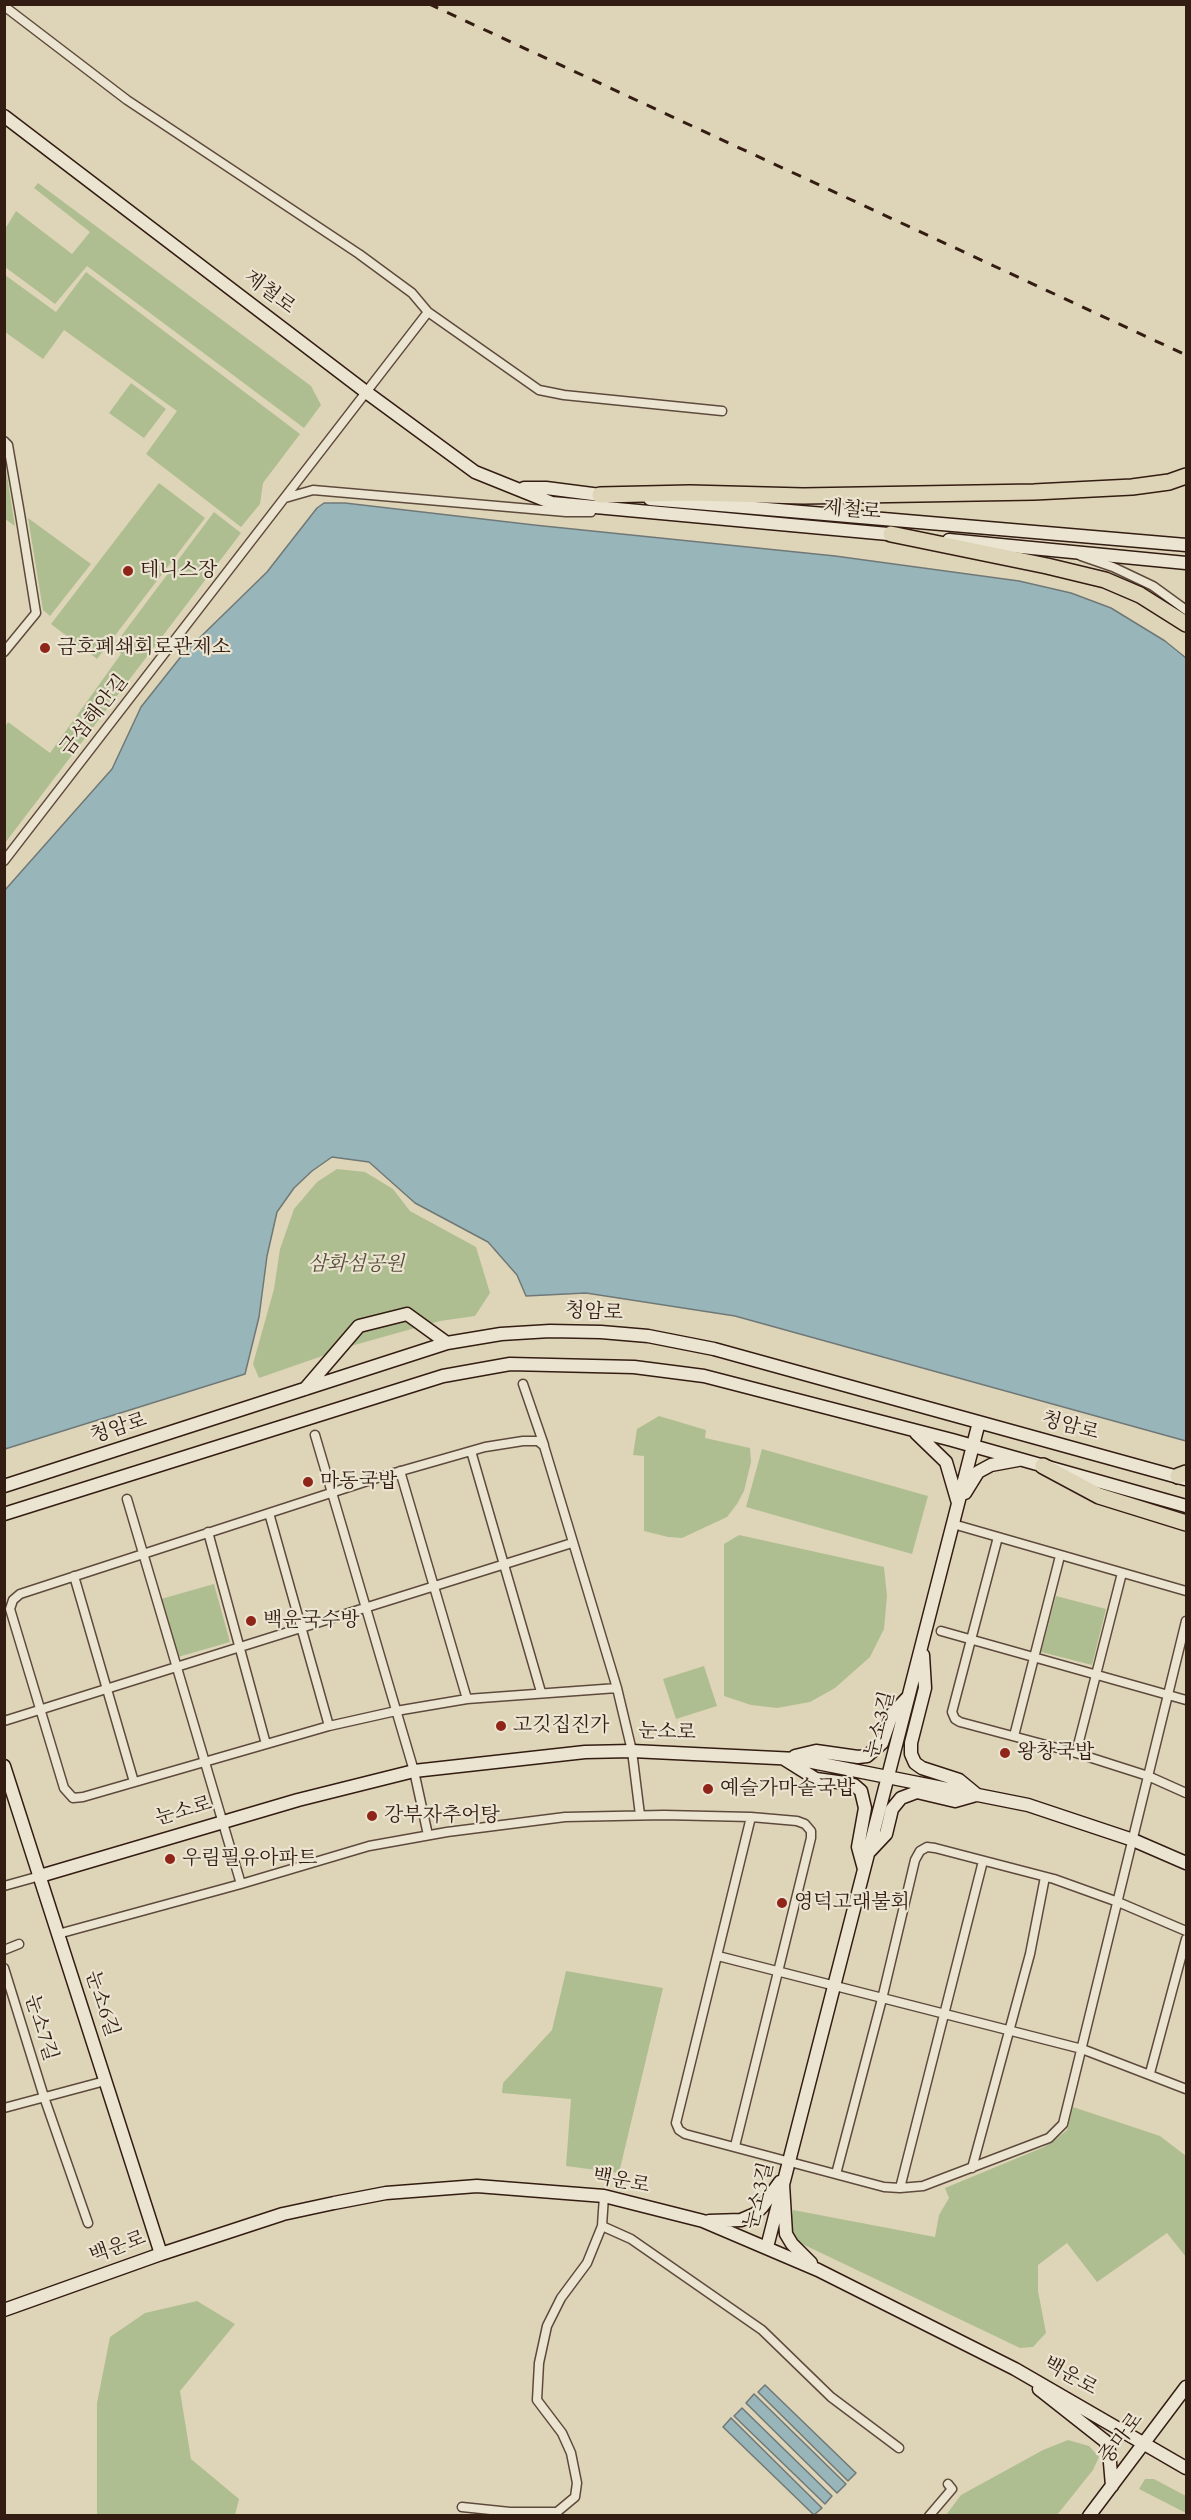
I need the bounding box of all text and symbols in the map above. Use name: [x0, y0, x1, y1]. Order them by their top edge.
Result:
street label: 제철로: [239, 266, 299, 320]
street label: 제철로: [822, 497, 882, 525]
place label: 테니스장: [140, 559, 217, 583]
marker: 테니스장: [121, 564, 135, 578]
place label: 금호폐쇄회로관제소: [57, 636, 231, 660]
marker: 금호폐쇄회로관제소: [38, 641, 52, 655]
street label: 금섬해안길: [56, 671, 134, 761]
park label: 삼화섬공원: [308, 1253, 404, 1277]
street label: 청암로: [564, 1299, 624, 1327]
street label: 청암로: [1039, 1408, 1101, 1446]
street label: 청암로: [88, 1409, 150, 1449]
place label: 마동국밥: [320, 1470, 397, 1494]
marker: 마동국밥: [301, 1475, 315, 1489]
place label: 백운국수방: [263, 1609, 360, 1633]
marker: 백운국수방: [244, 1614, 258, 1628]
street label: 눈소3길: [861, 1689, 901, 1761]
place label: 고깃집진가: [513, 1714, 610, 1738]
marker: 고깃집진가: [494, 1719, 508, 1733]
street label: 눈소로: [638, 1720, 696, 1746]
place label: 왕창국밥: [1017, 1741, 1094, 1765]
marker: 왕창국밥: [998, 1746, 1012, 1760]
place label: 예슬가마솥국밥: [720, 1777, 855, 1801]
marker: 예슬가마솥국밥: [701, 1782, 715, 1796]
street label: 눈소로: [153, 1792, 215, 1832]
place label: 강부자추어탕: [384, 1804, 500, 1828]
marker: 강부자추어탕: [365, 1809, 379, 1823]
place label: 우림필유아파트: [182, 1847, 317, 1871]
marker: 우림필유아파트: [163, 1852, 177, 1866]
place label: 영덕고래불회: [794, 1891, 910, 1915]
marker: 영덕고래불회: [775, 1896, 789, 1910]
street label: 눈소6길: [79, 1968, 123, 2040]
street label: 눈소7길: [19, 1992, 61, 2064]
street label: 눈소3길: [740, 2160, 780, 2232]
street label: 백운로: [590, 2165, 652, 2199]
street label: 백운로: [87, 2227, 149, 2269]
street label: 백운로: [1039, 2352, 1101, 2402]
street label: 중마로: [1095, 2409, 1149, 2469]

